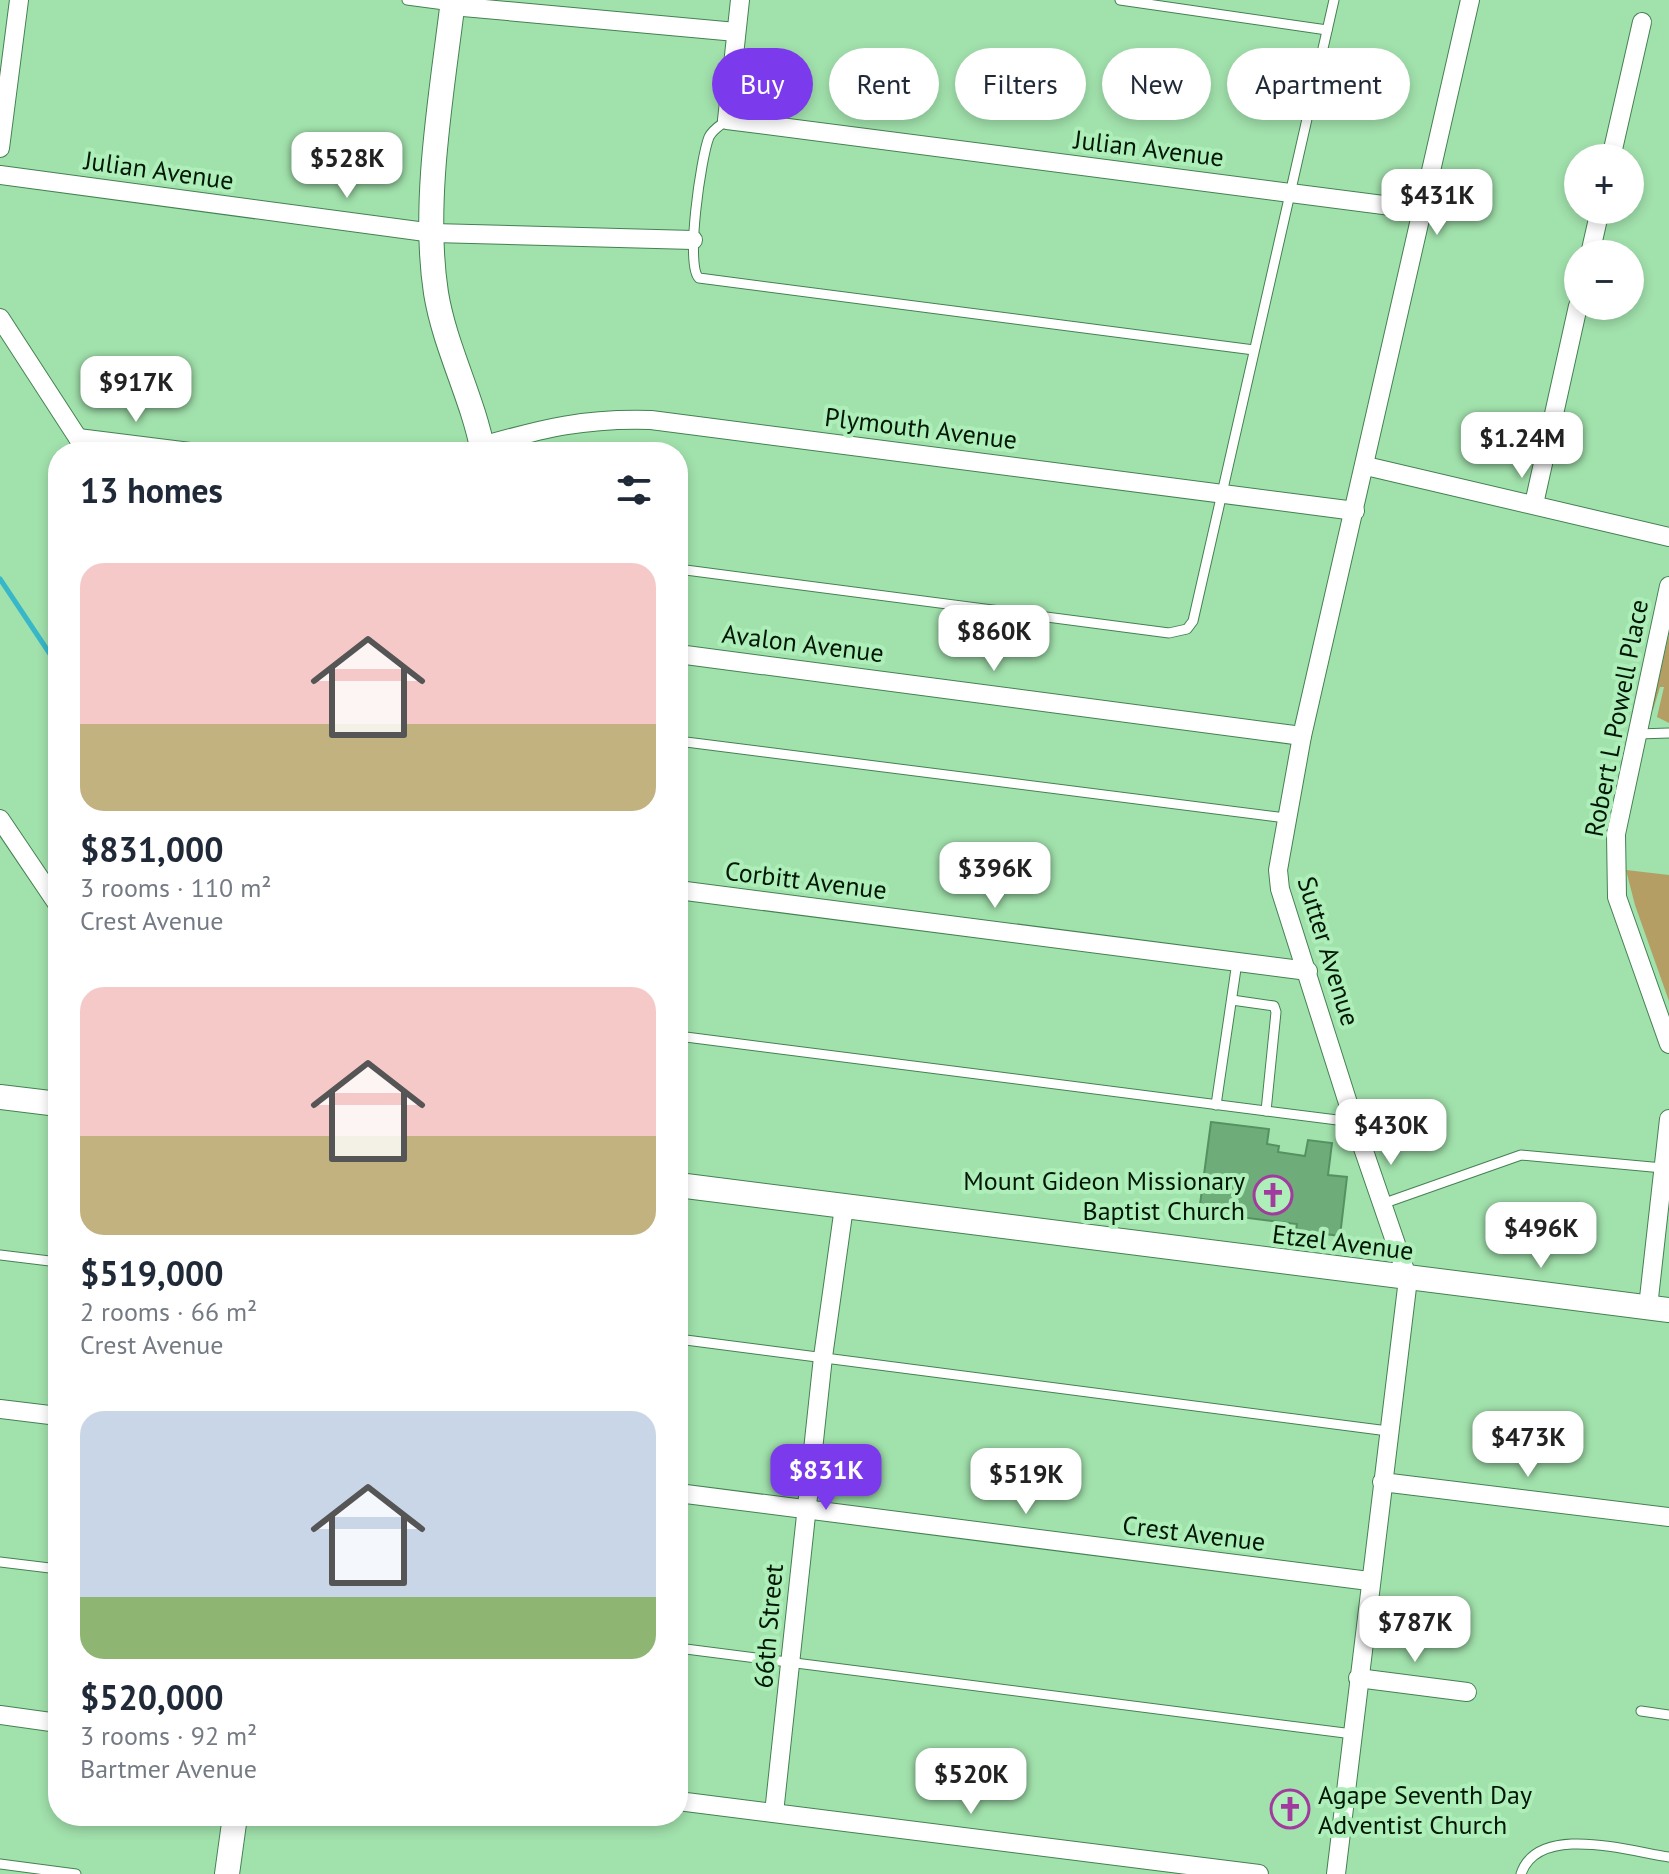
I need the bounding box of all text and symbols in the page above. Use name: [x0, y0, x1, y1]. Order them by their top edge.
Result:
chip: Buy: [712, 48, 813, 120]
chip: Rent: [829, 48, 939, 120]
chip: Filters: [955, 48, 1086, 120]
chip: New: [1102, 48, 1211, 120]
chip: Apartment: [1227, 48, 1410, 120]
street label: Julian Avenue: [1071, 122, 1226, 174]
pin: $528K: [291, 132, 403, 200]
text: $528K: [309, 141, 385, 174]
street label: Julian Avenue: [81, 143, 236, 197]
map controls: [1564, 144, 1644, 320]
button: +: [1564, 144, 1644, 224]
pin: $431K: [1381, 169, 1493, 237]
text: $431K: [1399, 178, 1475, 211]
button: −: [1564, 240, 1644, 320]
pin: $917K: [80, 356, 192, 424]
text: $917K: [98, 365, 174, 398]
street label: Plymouth Avenue: [823, 400, 1019, 456]
pin: $1.24M: [1457, 412, 1587, 480]
text: $1.24M: [1479, 421, 1565, 454]
text: 13 homes: [80, 468, 223, 512]
icon: filters: [612, 468, 656, 512]
street label: Robert L Powell Place: [1577, 597, 1655, 839]
pin: $860K: [938, 605, 1050, 673]
text: $860K: [956, 614, 1032, 647]
icon: home: [296, 615, 440, 759]
street label: Avalon Avenue: [720, 617, 886, 669]
text: $831,000: [80, 827, 224, 871]
pin: $396K: [939, 842, 1051, 910]
text: $396K: [957, 851, 1033, 884]
street label: Corbitt Avenue: [723, 854, 889, 906]
text: 3 rooms · 110 m²: [80, 871, 272, 904]
street label: Sutter Avenue: [1291, 872, 1367, 1030]
text: Crest Avenue: [80, 904, 224, 937]
icon: home: [296, 1039, 440, 1183]
pin: $430K: [1335, 1099, 1447, 1167]
text: $430K: [1353, 1108, 1429, 1141]
place label: Mount Gideon Missionary Baptist Church: [963, 1164, 1245, 1227]
church icon: Mount Gideon Missionary Baptist Church: [1252, 1174, 1294, 1216]
pin: $496K: [1485, 1202, 1597, 1270]
text: $496K: [1503, 1211, 1579, 1244]
street label: Etzel Avenue: [1270, 1217, 1416, 1267]
text: $519,000: [80, 1251, 224, 1295]
text: 2 rooms · 66 m²: [80, 1295, 257, 1328]
text: Crest Avenue: [80, 1328, 224, 1361]
pin: $473K: [1472, 1411, 1584, 1479]
text: $473K: [1490, 1420, 1566, 1453]
pin: $831K: [770, 1444, 882, 1512]
pin: $519K: [970, 1448, 1082, 1516]
text: $831K: [788, 1453, 864, 1486]
text: $519K: [988, 1457, 1064, 1490]
icon: home: [296, 1463, 440, 1607]
street label: Crest Avenue: [1121, 1508, 1267, 1558]
street label: 66th Street: [746, 1562, 790, 1690]
pin: $787K: [1359, 1596, 1471, 1664]
text: $787K: [1377, 1605, 1453, 1638]
text: $520,000: [80, 1675, 224, 1719]
text: 3 rooms · 92 m²: [80, 1719, 257, 1752]
pin: $520K: [915, 1748, 1027, 1816]
text: Bartmer Avenue: [80, 1752, 257, 1785]
text: $520K: [933, 1757, 1009, 1790]
place label: Agape Seventh Day Adventist Church: [1318, 1778, 1532, 1841]
church icon: Agape Seventh Day Adventist Church: [1269, 1788, 1311, 1830]

